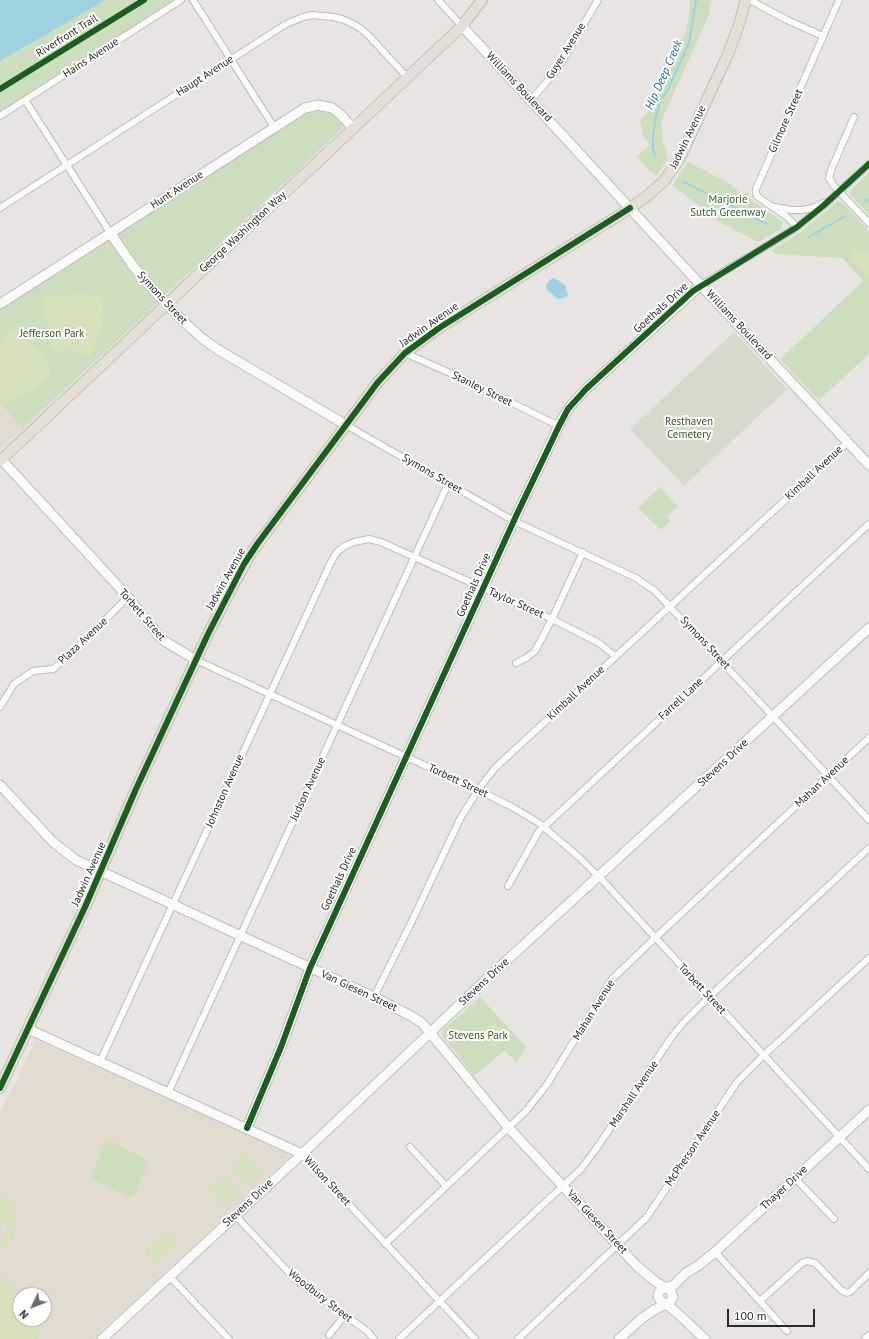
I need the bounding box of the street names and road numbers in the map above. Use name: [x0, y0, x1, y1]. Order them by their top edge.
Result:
street label: Riverfront Trail: [34, 12, 100, 60]
street label: Guyer Avenue: [543, 20, 589, 82]
street label: Hains Avenue: [61, 35, 121, 81]
street label: Williams Boulevard: [483, 49, 555, 125]
street label: Haupt Avenue: [174, 53, 236, 99]
street label: Gilmore Street: [766, 87, 806, 155]
street label: Jadwin Avenue: [667, 103, 709, 171]
street label: Hunt Avenue: [148, 168, 206, 212]
street label: George Washington Way: [197, 188, 289, 276]
street label: Symons Street: [134, 269, 190, 327]
street label: Goethals Drive: [631, 280, 691, 336]
street label: Williams Boulevard: [703, 287, 775, 363]
street label: Jadwin Avenue: [397, 300, 461, 350]
street label: Stanley Street: [450, 369, 514, 409]
street label: Kimball Avenue: [783, 443, 845, 503]
street label: Symons Street: [399, 451, 465, 497]
street label: Jadwin Avenue: [204, 546, 248, 612]
street label: Goethals Drive: [454, 551, 494, 619]
street label: Taylor Street: [486, 585, 546, 621]
street label: Torbett Street: [116, 586, 168, 644]
street label: Symons Street: [677, 614, 733, 672]
street label: Plaza Avenue: [56, 615, 110, 667]
street label: Kimball Avenue: [545, 663, 607, 723]
street label: Farrell Lane: [656, 675, 706, 723]
street label: Stevens Drive: [695, 736, 751, 790]
street label: Johnston Avenue: [203, 752, 247, 830]
street label: Mahan Avenue: [792, 754, 852, 810]
street label: Judson Avenue: [287, 755, 329, 823]
street label: Torbett Street: [426, 761, 490, 801]
street label: Jadwin Avenue: [69, 840, 109, 908]
street label: Goethals Drive: [318, 845, 360, 913]
street label: Stevens Drive: [456, 955, 512, 1009]
street label: Torbett Street: [675, 961, 729, 1017]
street label: Van Giesen Street: [319, 968, 399, 1014]
street label: Mahan Avenue: [570, 977, 618, 1043]
street label: Marshall Avenue: [607, 1058, 661, 1130]
street label: McPherson Avenue: [663, 1107, 723, 1189]
street label: Wilson Street: [301, 1154, 353, 1208]
street label: Thayer Drive: [758, 1163, 810, 1213]
street label: Stevens Drive: [220, 1176, 276, 1230]
street label: Van Giesen Street: [564, 1187, 630, 1257]
street label: Woodbury Street: [285, 1267, 355, 1325]

